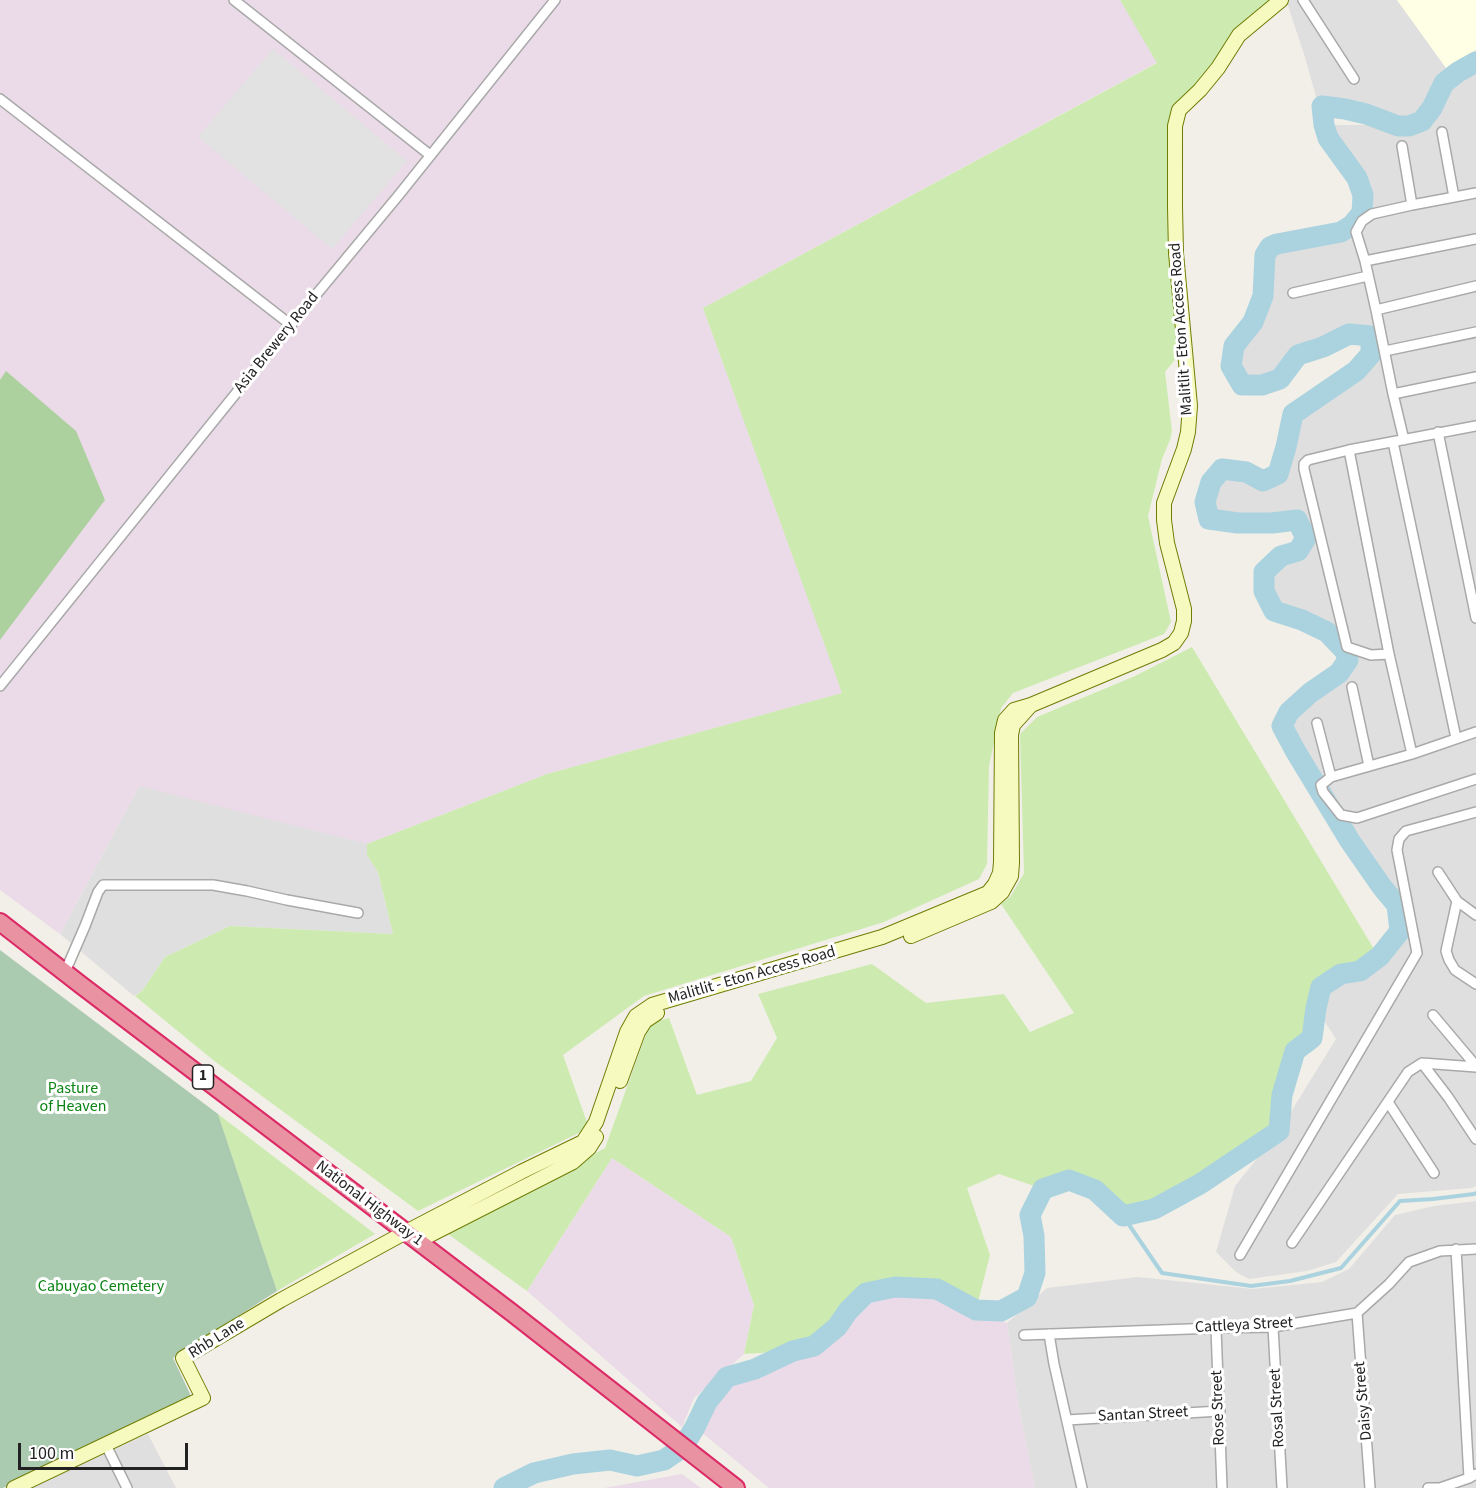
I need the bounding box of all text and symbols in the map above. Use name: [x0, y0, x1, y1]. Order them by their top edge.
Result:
street label: Malitlit - Eton Access Road: [1166, 242, 1198, 416]
street label: Asia Brewery Road: [230, 289, 324, 397]
street label: Malitlit - Eton Access Road: [666, 943, 838, 1009]
road number: 1: [192, 1065, 214, 1089]
park label: Pasture of Heaven: [40, 1079, 106, 1117]
street label: National Highway 1: [312, 1157, 426, 1251]
park label: Cabuyao Cemetery: [38, 1277, 164, 1297]
street label: Rhb Lane: [185, 1314, 249, 1364]
street label: Cattleya Street: [1195, 1314, 1293, 1338]
street label: Daisy Street: [1351, 1361, 1377, 1441]
street label: Rosal Street: [1266, 1368, 1290, 1448]
street label: Rose Street: [1208, 1370, 1230, 1446]
street label: Santan Street: [1097, 1403, 1189, 1427]
scale bar: [21, 1431, 190, 1469]
text: 100 m: [29, 1441, 74, 1466]

